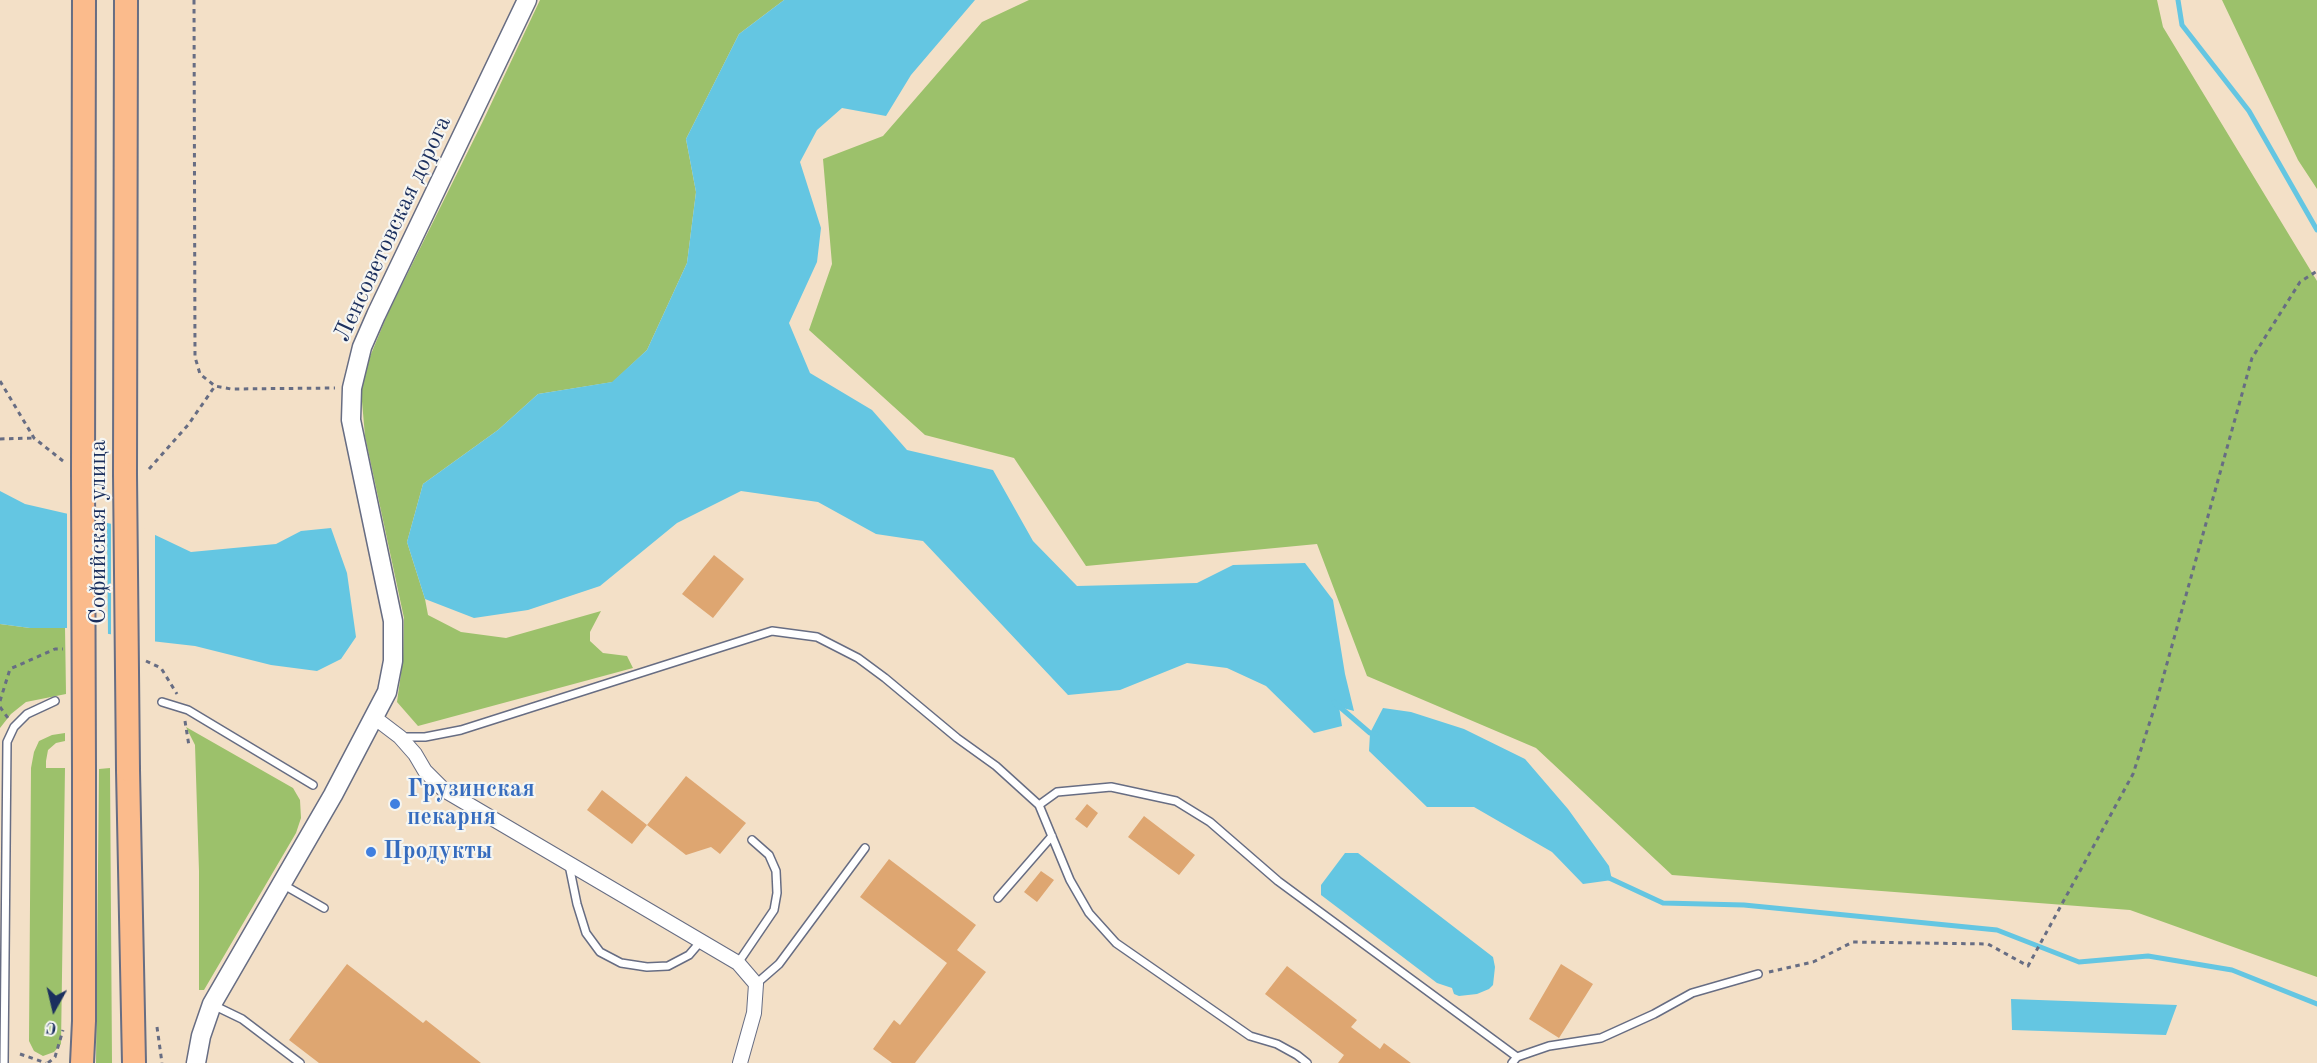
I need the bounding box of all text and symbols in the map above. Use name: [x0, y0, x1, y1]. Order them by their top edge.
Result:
street label: Ленсоветовская дорога: [328, 112, 458, 346]
street label: Софийская улица: [85, 440, 113, 624]
place label: Грузинская пекарня: [407, 776, 535, 832]
marker: Грузинская пекарня: [388, 797, 402, 811]
place label: Продукты: [383, 838, 492, 866]
marker: Продукты: [364, 845, 378, 859]
north arrow: [24, 979, 84, 1039]
text: С: [45, 1018, 58, 1035]

